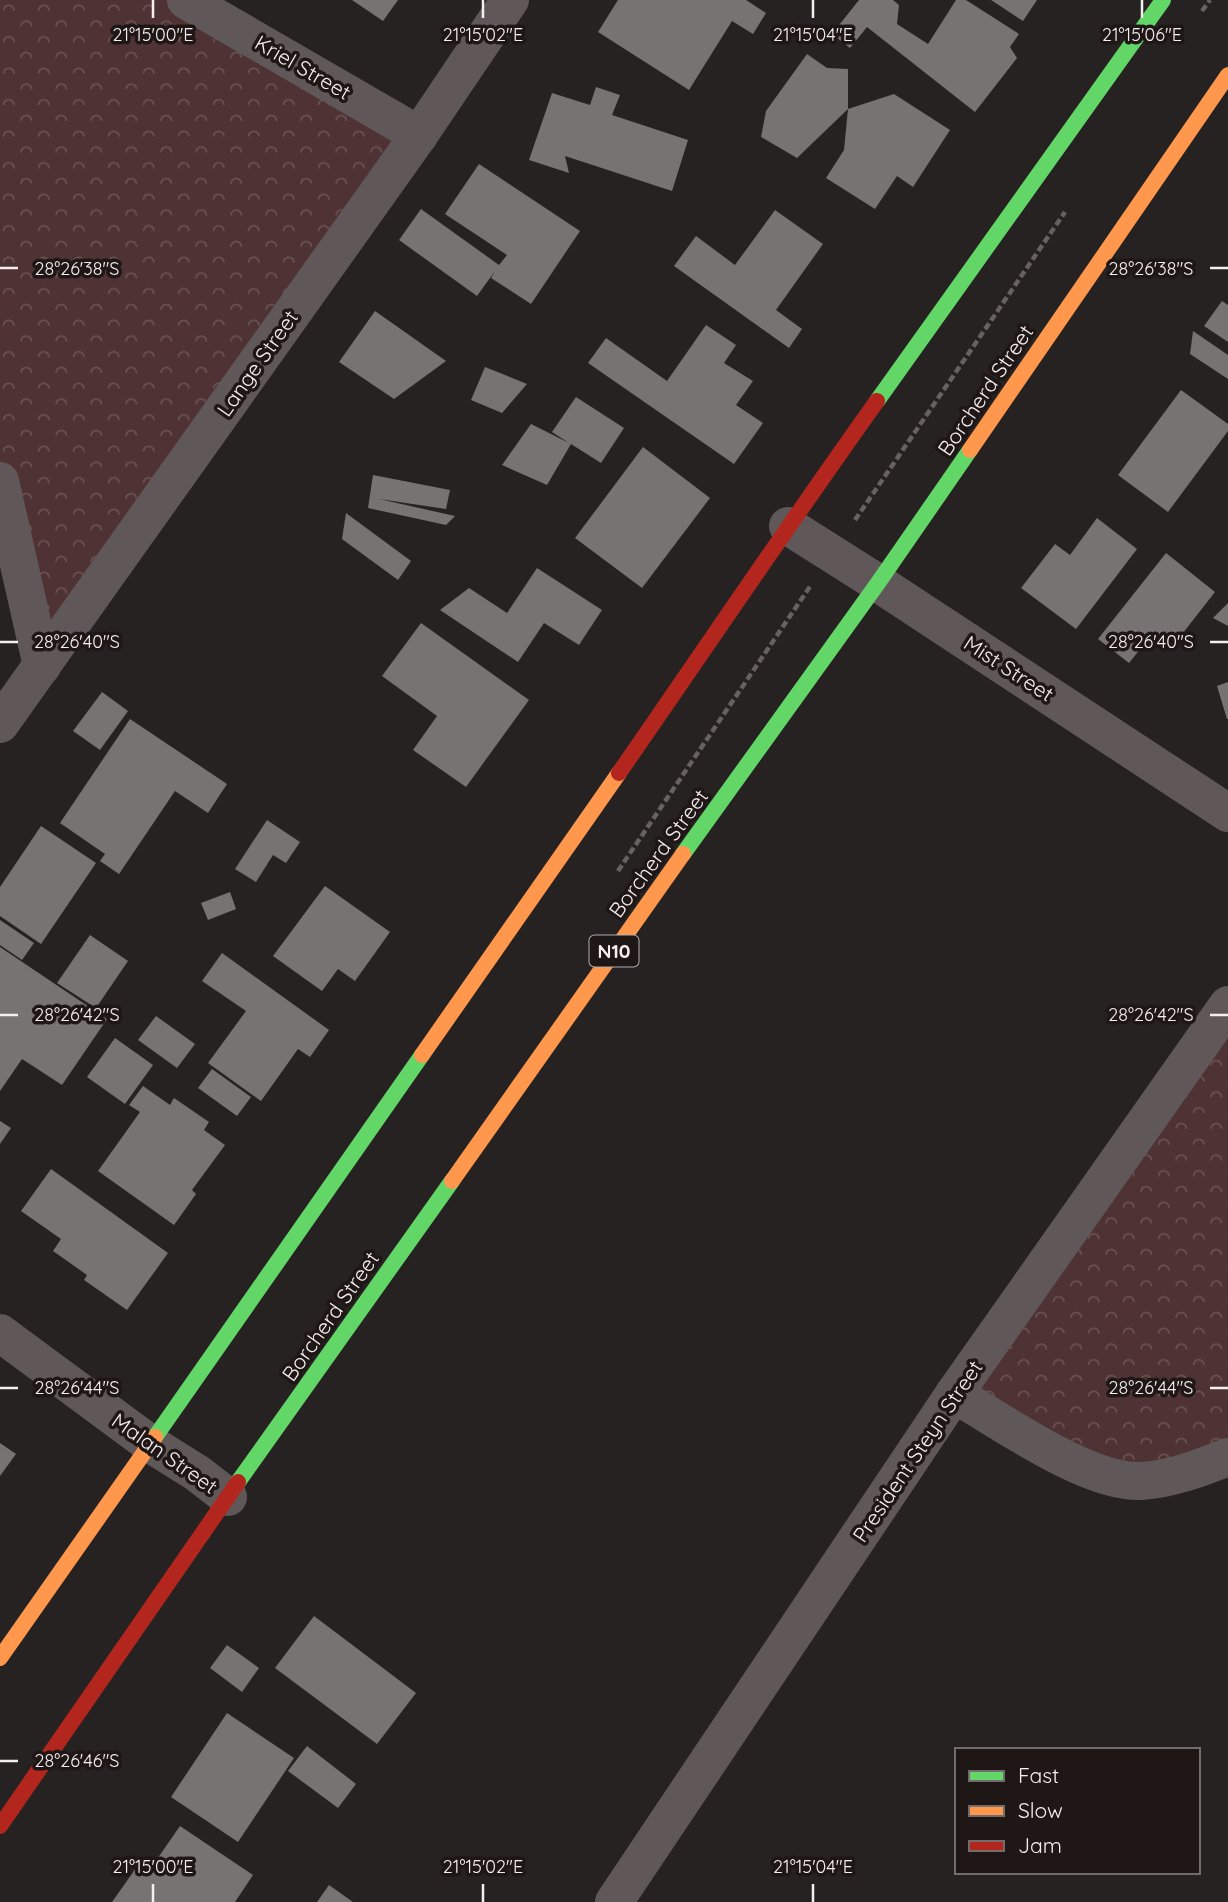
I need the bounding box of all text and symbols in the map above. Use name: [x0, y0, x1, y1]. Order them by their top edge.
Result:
text: 21°15'00"E: [112, 23, 194, 46]
text: 21°15'02"E: [443, 23, 523, 46]
text: 21°15'04"E: [773, 23, 853, 46]
text: 21°15'06"E: [1102, 23, 1182, 46]
street label: Kriel Street: [250, 29, 356, 105]
text: 28°26'38"S: [35, 257, 119, 280]
text: 28°26'38"S: [1109, 257, 1193, 280]
street label: Lange Street: [211, 305, 303, 421]
street label: Borcherd Street: [932, 320, 1038, 460]
street label: Mist Street: [959, 629, 1059, 707]
text: 28°26'40"S: [34, 630, 120, 653]
text: 28°26'40"S: [1108, 630, 1194, 653]
street label: Borcherd Street: [603, 784, 713, 922]
road number: N10: [590, 936, 638, 967]
text: 28°26'42"S: [34, 1003, 120, 1026]
text: 28°26'42"S: [1108, 1003, 1194, 1026]
street label: Borcherd Street: [276, 1246, 384, 1386]
street label: President Steyn Street: [846, 1355, 988, 1547]
text: 28°26'44"S: [35, 1376, 119, 1399]
text: 28°26'44"S: [1109, 1376, 1193, 1399]
street label: Malan Street: [107, 1407, 223, 1499]
legend: [955, 1748, 1200, 1874]
text: 28°26'46"S: [35, 1749, 119, 1772]
text: Fast: [1018, 1762, 1059, 1788]
text: Slow: [1018, 1797, 1063, 1823]
text: Jam: [1018, 1832, 1062, 1858]
text: 21°15'00"E: [112, 1855, 194, 1878]
text: 21°15'02"E: [443, 1855, 523, 1878]
text: 21°15'04"E: [773, 1855, 853, 1878]

